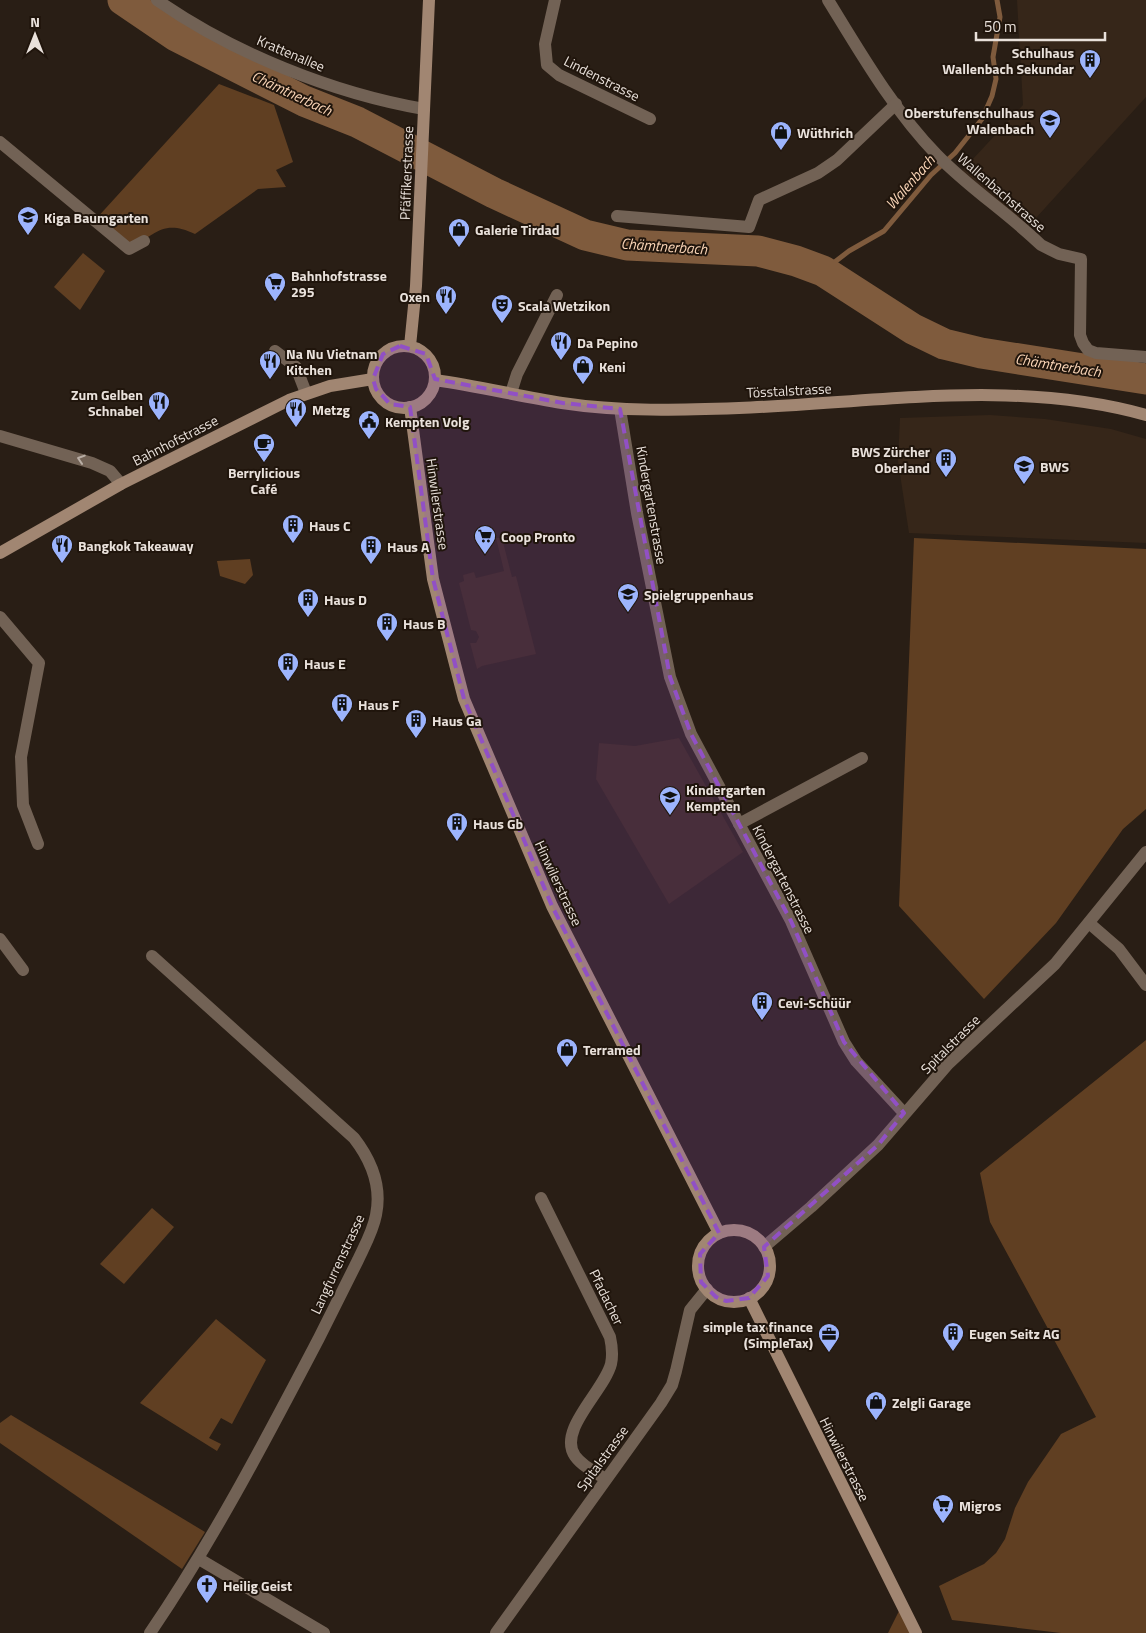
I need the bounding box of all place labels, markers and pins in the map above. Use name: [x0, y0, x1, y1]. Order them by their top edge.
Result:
place label: Schulhaus Wallenbach Sekundar: [942, 42, 1074, 79]
building icon: Schulhaus Wallenbach Sekundar: [1078, 48, 1102, 79]
place label: Oberstufenschulhaus Walenbach: [904, 102, 1034, 139]
school or university icon: Oberstufenschulhaus Walenbach: [1038, 108, 1062, 139]
shop icon: Wüthrich: [769, 120, 793, 151]
place label: Wüthrich: [797, 122, 853, 143]
school or university icon: Kiga Baumgarten: [16, 205, 40, 236]
place label: Kiga Baumgarten: [44, 207, 149, 228]
shop icon: Galerie Tirdad: [447, 217, 471, 248]
place label: Galerie Tirdad: [475, 219, 559, 240]
place label: Bahnhofstrasse 295: [291, 265, 387, 302]
supermarket icon: Bahnhofstrasse 295: [263, 271, 287, 302]
restaurant icon: Oxen: [434, 284, 458, 315]
place label: Oxen: [399, 286, 430, 307]
theatre icon: Scala Wetzikon: [490, 293, 514, 324]
place label: Scala Wetzikon: [518, 295, 610, 316]
restaurant icon: Da Pepino: [549, 330, 573, 361]
place label: Da Pepino: [577, 332, 638, 353]
place label: Na Nu Vietnam Kitchen: [286, 343, 377, 380]
restaurant icon: Na Nu Vietnam Kitchen: [258, 349, 282, 380]
shop icon: Keni: [571, 354, 595, 385]
place label: Keni: [599, 356, 626, 377]
place label: Zum Gelben Schnabel: [71, 384, 143, 421]
restaurant icon: Zum Gelben Schnabel: [147, 390, 171, 421]
restaurant icon: Metzg: [284, 397, 308, 428]
place label: Metzg: [312, 399, 351, 420]
public building icon: Kempten Volg: [357, 409, 381, 440]
place label: Kempten Volg: [385, 411, 470, 432]
cafe icon: Berrylicious Café: [252, 432, 276, 463]
place label: BWS Zürcher Oberland: [851, 441, 930, 478]
building icon: BWS Zürcher Oberland: [934, 447, 958, 478]
school or university icon: BWS: [1012, 454, 1036, 485]
place label: BWS: [1040, 456, 1070, 477]
place label: Berrylicious Café: [228, 462, 300, 499]
building icon: Haus C: [281, 513, 305, 544]
place label: Haus C: [309, 515, 351, 536]
supermarket icon: Coop Pronto: [473, 524, 497, 555]
place label: Coop Pronto: [501, 526, 575, 547]
restaurant icon: Bangkok Takeaway: [50, 533, 74, 564]
building icon: Haus A: [359, 534, 383, 565]
place label: Bangkok Takeaway: [78, 535, 193, 556]
place label: Haus A: [387, 536, 430, 557]
school or university icon: Spielgruppenhaus: [616, 582, 640, 613]
place label: Spielgruppenhaus: [644, 584, 754, 605]
building icon: Haus D: [296, 587, 320, 618]
place label: Haus D: [324, 589, 367, 610]
building icon: Haus B: [375, 611, 399, 642]
place label: Haus B: [403, 613, 446, 634]
building icon: Haus E: [276, 651, 300, 682]
place label: Haus E: [304, 653, 346, 674]
building icon: Haus F: [330, 692, 354, 723]
place label: Haus F: [358, 694, 400, 715]
building icon: Haus Ga: [404, 708, 428, 739]
place label: Haus Ga: [432, 710, 482, 731]
place label: Kindergarten Kempten: [686, 779, 766, 816]
school or university icon: Kindergarten Kempten: [658, 785, 682, 816]
building icon: Haus Gb: [445, 811, 469, 842]
place label: Haus Gb: [473, 813, 524, 834]
building icon: Cevi-Schüür: [750, 990, 774, 1021]
place label: Cevi-Schüür: [778, 992, 851, 1013]
shop icon: Terramed: [555, 1037, 579, 1068]
place label: Terramed: [583, 1039, 641, 1060]
place label: simple tax finance (SimpleTax): [703, 1316, 813, 1353]
building icon: Eugen Seitz AG: [941, 1321, 965, 1352]
office icon: simple tax finance (SimpleTax): [817, 1322, 841, 1353]
place label: Eugen Seitz AG: [969, 1323, 1060, 1344]
shop icon: Zelgli Garage: [864, 1390, 888, 1421]
place label: Zelgli Garage: [892, 1392, 971, 1413]
supermarket icon: Migros: [931, 1493, 955, 1524]
place label: Migros: [959, 1495, 1002, 1516]
church icon: Heilig Geist: [195, 1573, 219, 1604]
place label: Heilig Geist: [223, 1575, 292, 1596]

